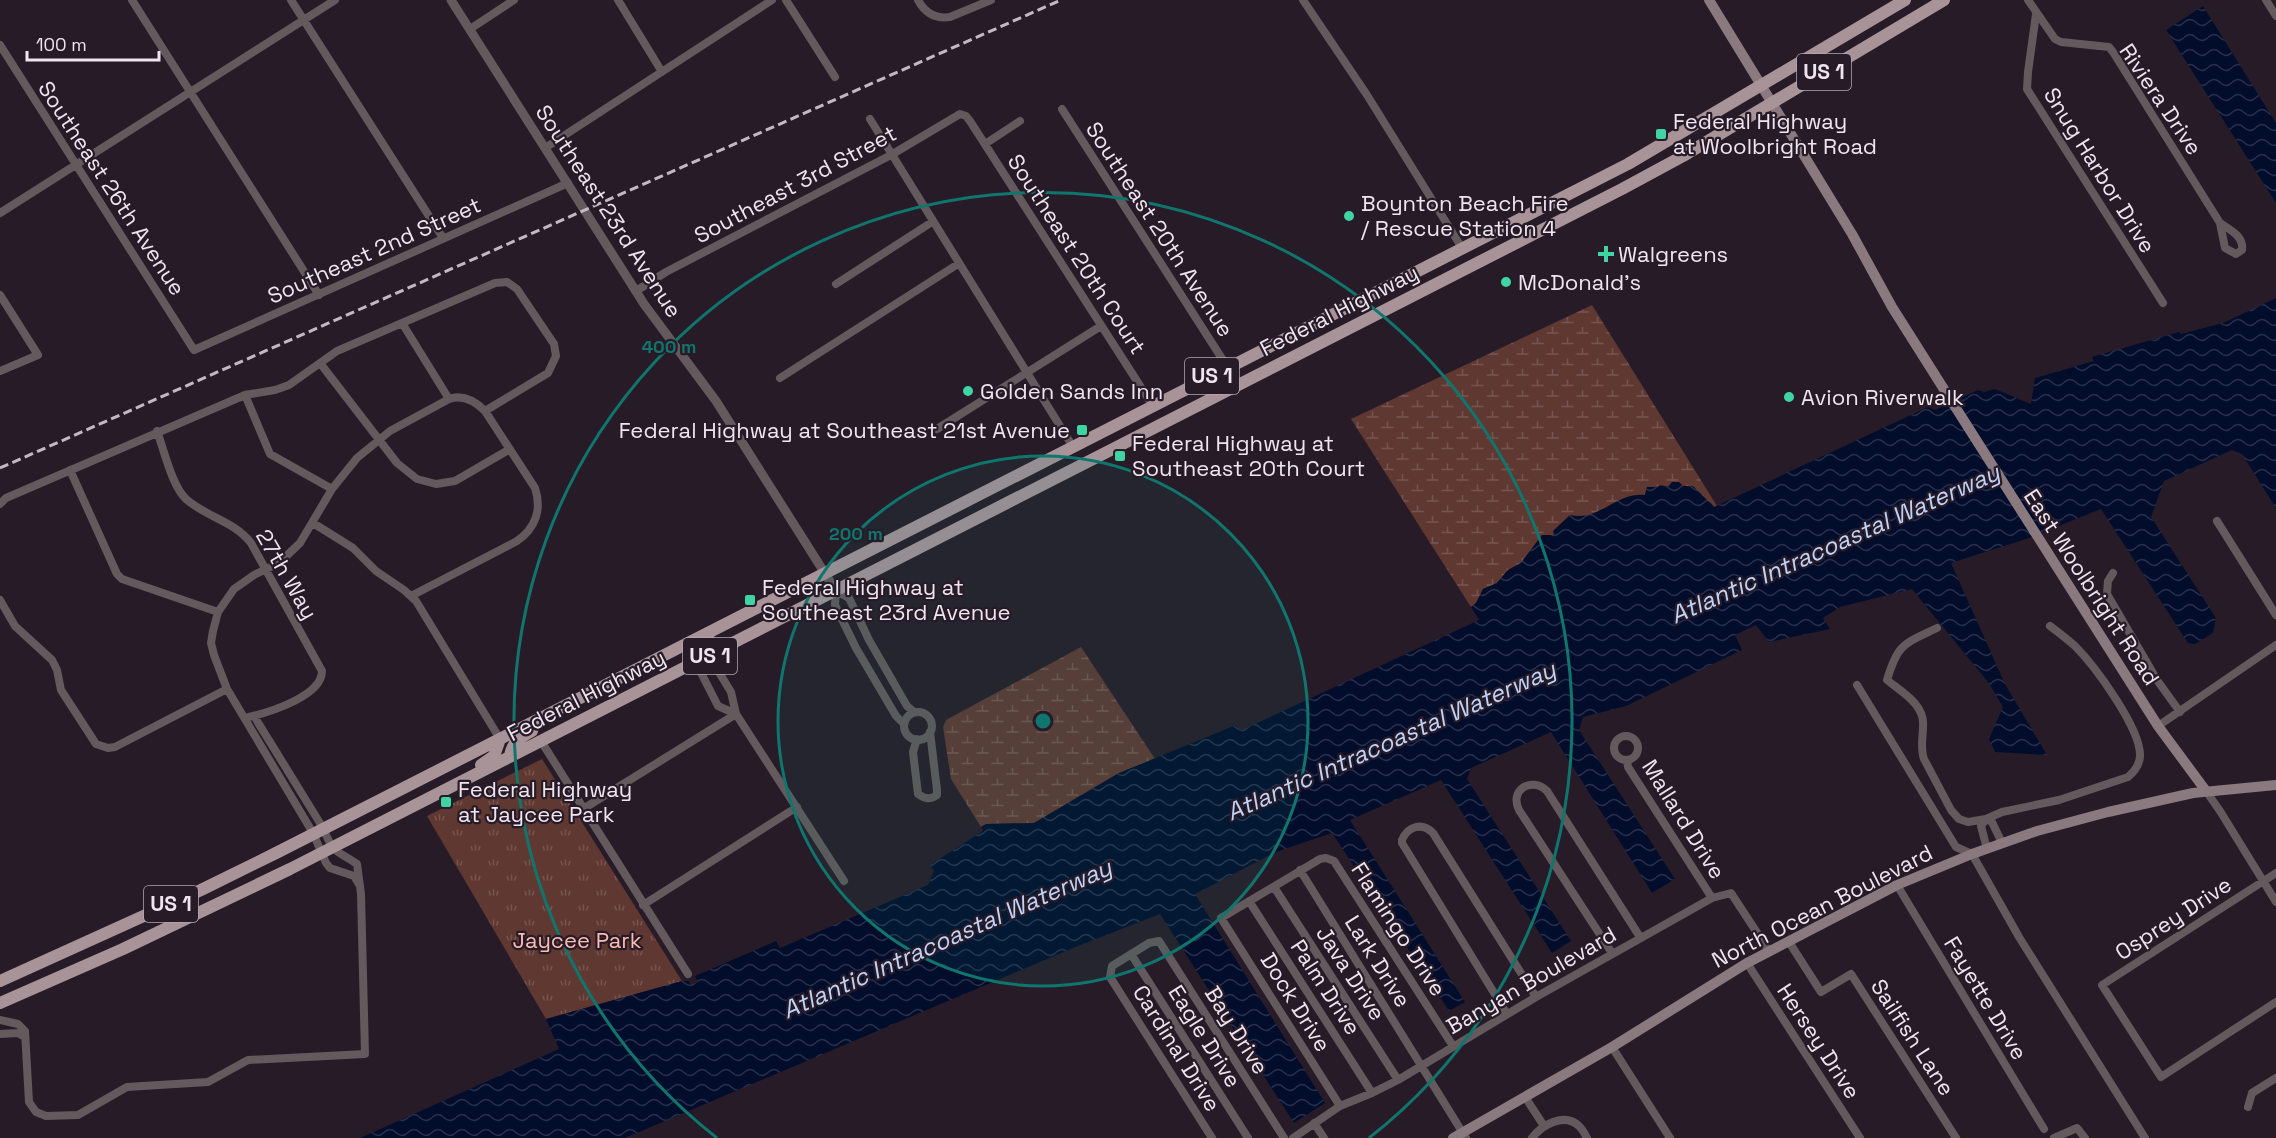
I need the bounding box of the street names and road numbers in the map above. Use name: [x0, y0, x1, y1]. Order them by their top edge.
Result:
street label: Riviera Drive: [2113, 38, 2209, 160]
road number: US 1: [1797, 54, 1851, 90]
street label: Southeast 26th Avenue: [32, 75, 192, 301]
street label: Snug Harbor Drive: [2038, 82, 2162, 258]
street label: Southeast 23rd Avenue: [530, 99, 688, 323]
street label: Southeast 20th Avenue: [1080, 116, 1240, 342]
street label: Southeast 3rd Street: [689, 119, 901, 249]
street label: Southeast 20th Court: [1002, 149, 1152, 359]
street label: Southeast 2nd Street: [263, 190, 485, 310]
street label: Federal Highway: [1255, 258, 1423, 362]
road number: US 1: [1185, 358, 1239, 394]
street label: East Woolbright Road: [2018, 484, 2166, 690]
street label: 27th Way: [250, 524, 324, 624]
road number: US 1: [683, 638, 737, 674]
street label: Federal Highway: [502, 643, 670, 747]
street label: Mallard Drive: [1636, 754, 1732, 884]
street label: North Ocean Boulevard: [1707, 838, 1937, 974]
street label: Flamingo Drive: [1345, 857, 1453, 1001]
street label: Osprey Drive: [2110, 870, 2236, 966]
road number: US 1: [144, 886, 198, 922]
street label: Lark Drive: [1339, 910, 1417, 1012]
street label: Java Drive: [1310, 920, 1392, 1026]
street label: Banyan Boulevard: [1441, 920, 1621, 1040]
street label: Fayette Drive: [1938, 931, 2034, 1065]
street label: Palm Drive: [1285, 934, 1367, 1040]
street label: Dock Drive: [1255, 947, 1337, 1057]
street label: Sailfish Lane: [1865, 973, 1961, 1101]
street label: Hersey Drive: [1771, 978, 1867, 1104]
street label: Cardinal Drive: [1127, 979, 1227, 1117]
street label: Eagle Drive: [1162, 980, 1248, 1092]
street label: Bay Drive: [1199, 981, 1275, 1079]

